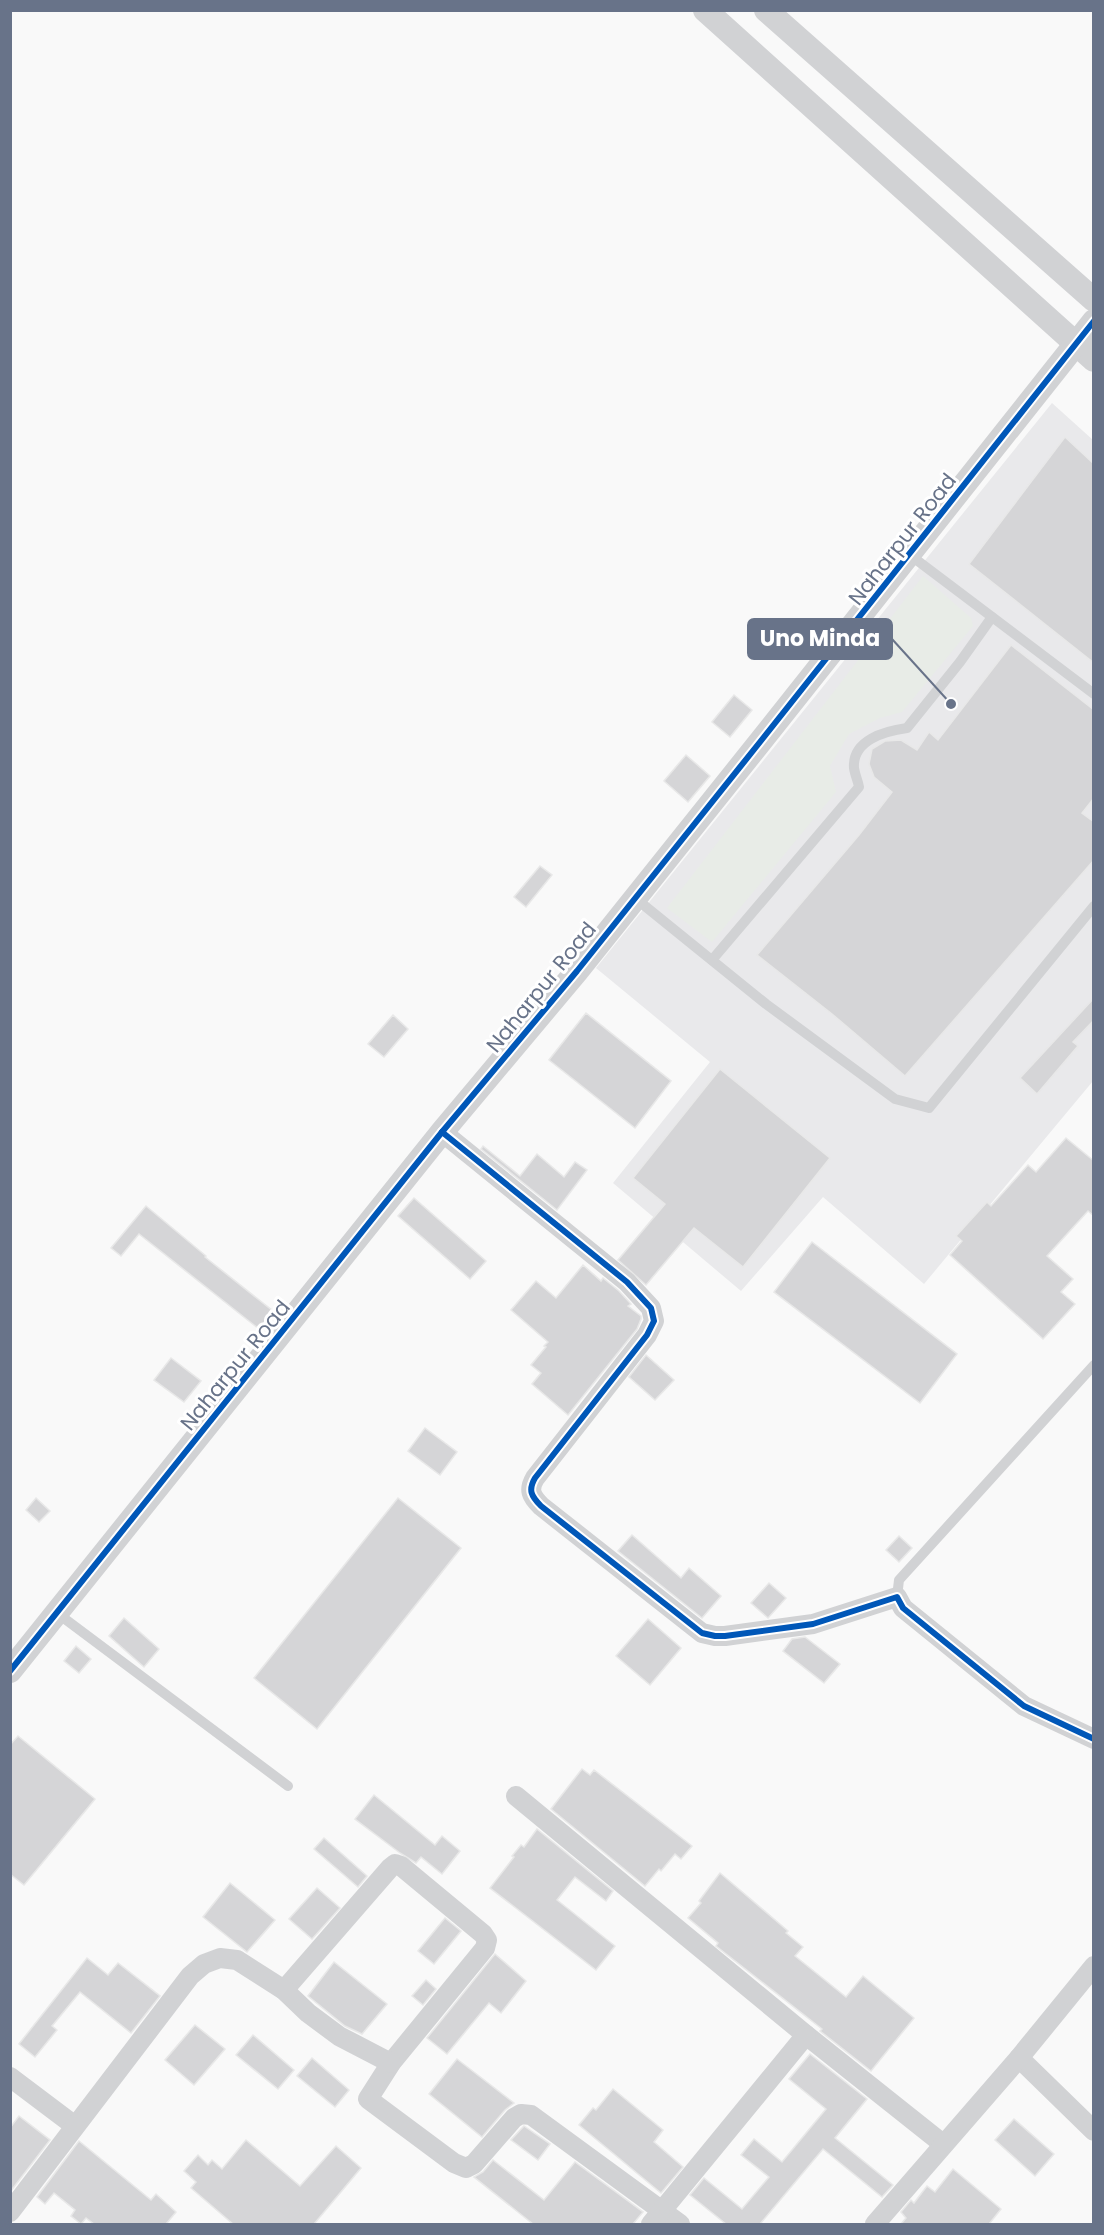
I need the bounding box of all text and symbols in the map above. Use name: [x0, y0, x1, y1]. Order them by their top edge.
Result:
street label: Naharpur Road: [841, 467, 963, 611]
callout: Uno Minda: [748, 619, 892, 659]
text: Uno Minda: [760, 623, 880, 654]
street label: Naharpur Road: [479, 916, 603, 1058]
street label: Naharpur Road: [173, 1294, 297, 1436]

